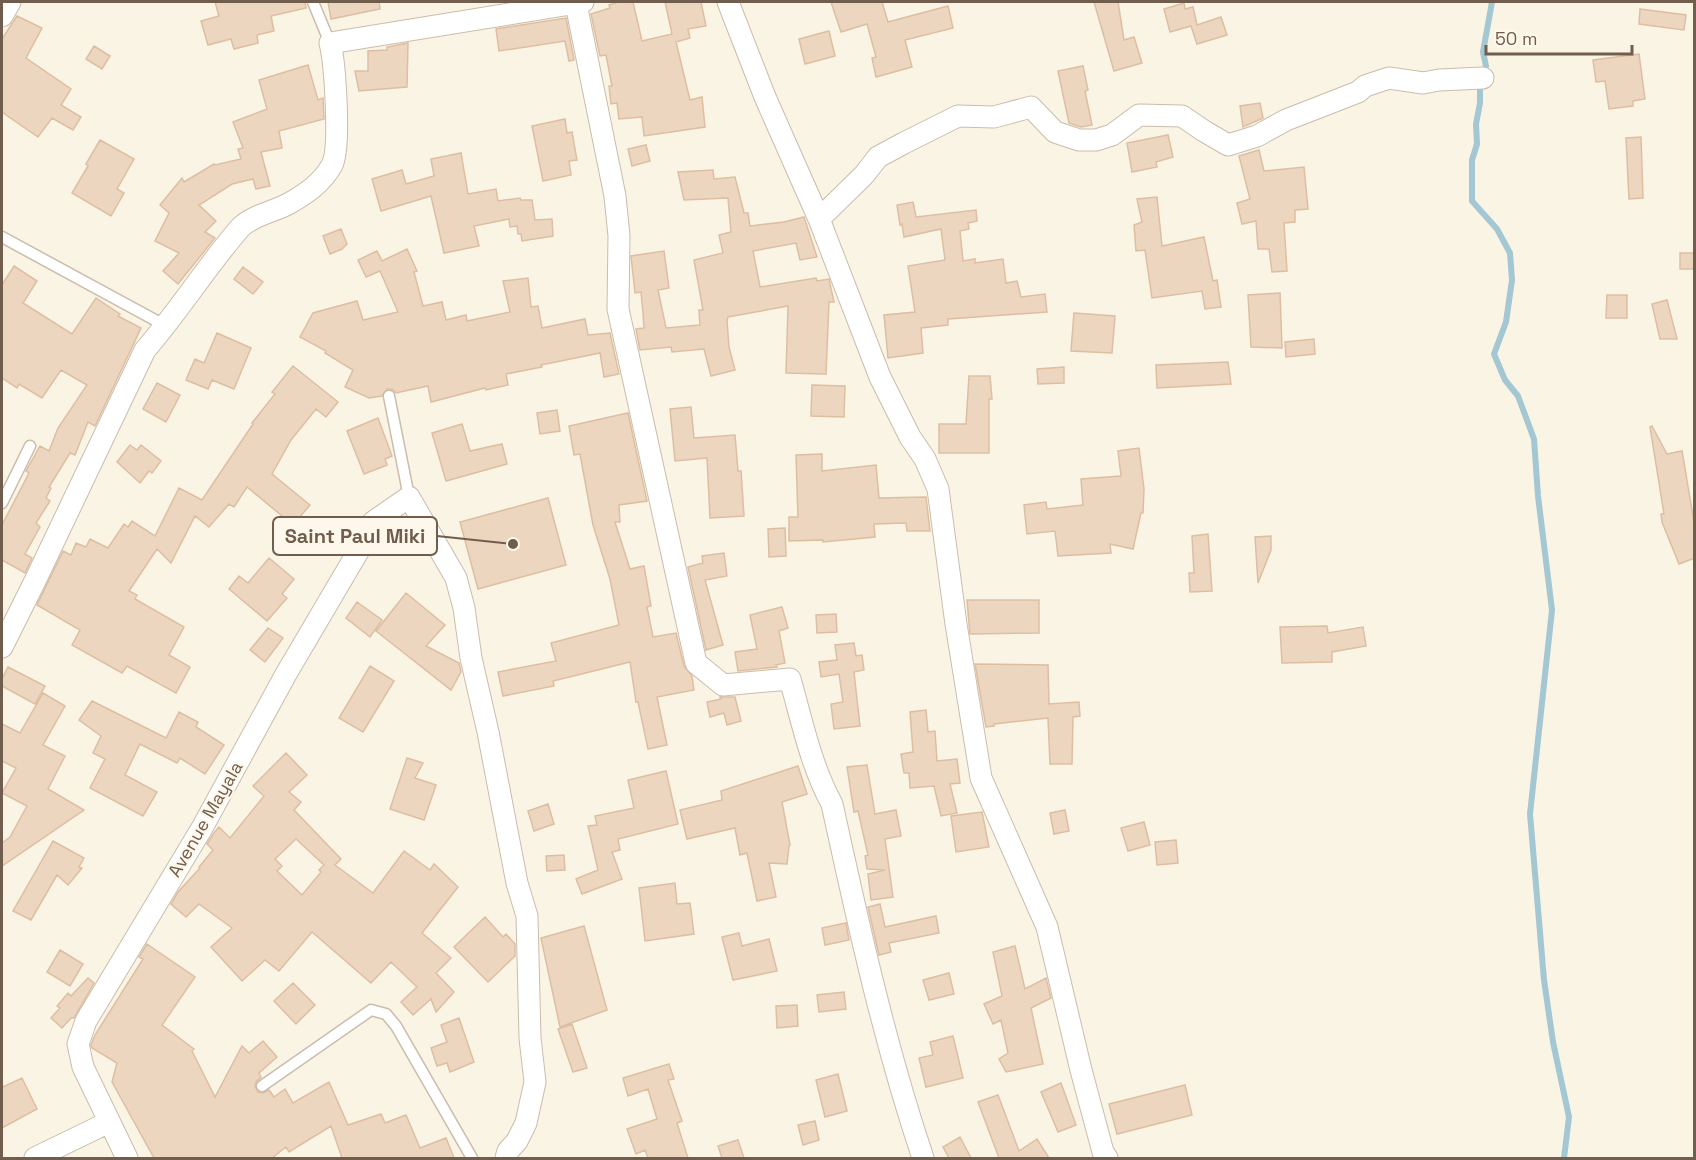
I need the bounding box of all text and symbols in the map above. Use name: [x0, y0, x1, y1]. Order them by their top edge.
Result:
scale bar: [1486, 18, 1632, 56]
text: 50 m: [1495, 27, 1537, 50]
callout: Saint Paul Miki: [273, 517, 437, 555]
text: Saint Paul Miki: [285, 523, 425, 549]
street label: Avenue Mayala: [163, 757, 247, 881]

